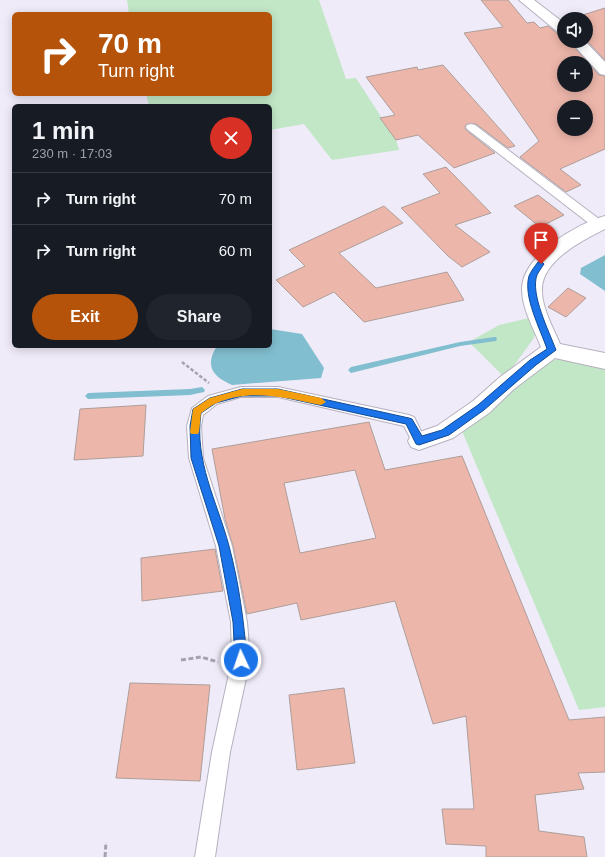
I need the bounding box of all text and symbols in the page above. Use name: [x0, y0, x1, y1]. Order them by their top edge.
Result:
map controls: [557, 12, 593, 136]
button: sound: [557, 12, 593, 48]
icon: right: [32, 28, 84, 80]
text: 70 m: [98, 28, 162, 59]
button: +: [557, 56, 593, 92]
text: Turn right: [98, 61, 174, 81]
button: −: [557, 100, 593, 136]
text: 1 min: [32, 117, 95, 144]
button: close: [210, 117, 252, 159]
text: 230 m · 17:03: [32, 146, 112, 161]
icon: right: [32, 188, 54, 210]
text: Turn right: [66, 190, 136, 207]
text: 70 m: [219, 190, 252, 207]
pin: [524, 223, 558, 264]
icon: arrive: [530, 229, 552, 251]
icon: right: [32, 240, 54, 262]
text: Turn right: [66, 242, 136, 259]
text: 60 m: [219, 242, 252, 259]
button: Exit: [32, 294, 138, 340]
button: Share: [146, 294, 252, 340]
position arrow: [220, 639, 262, 681]

